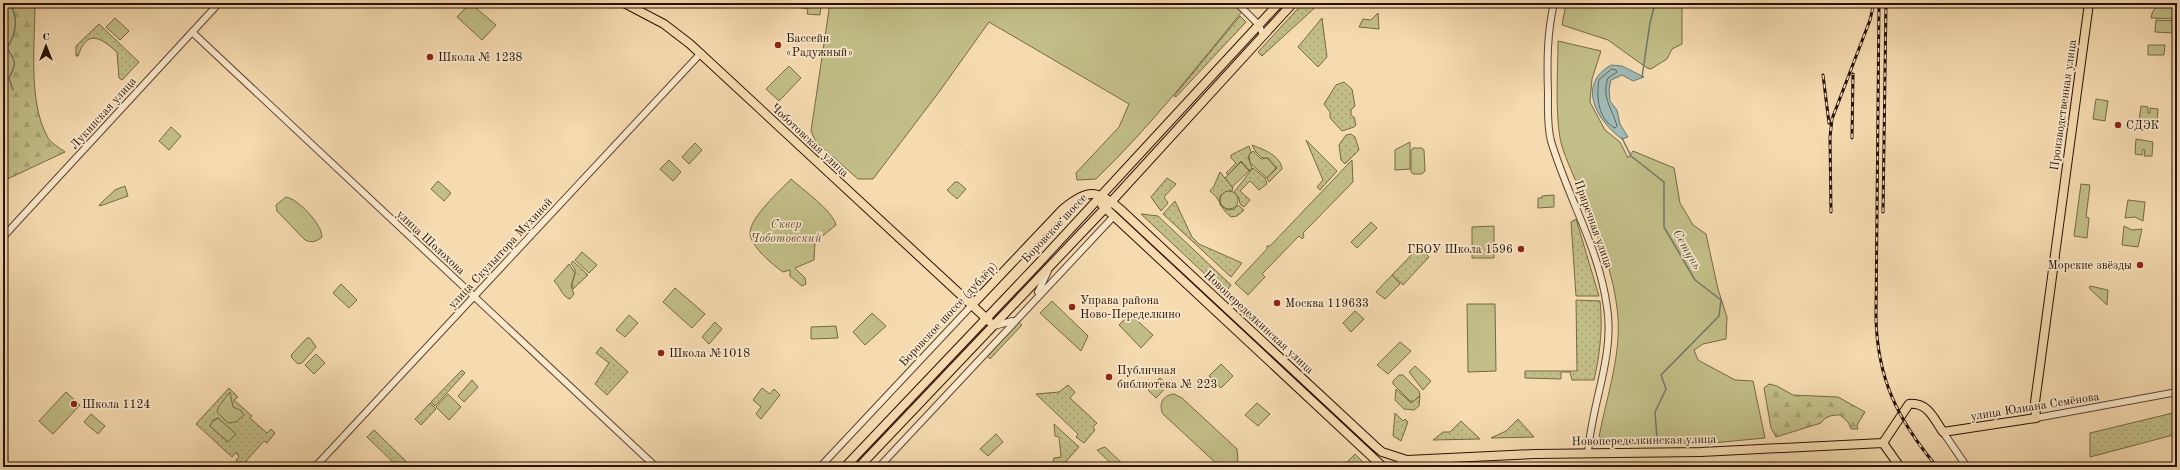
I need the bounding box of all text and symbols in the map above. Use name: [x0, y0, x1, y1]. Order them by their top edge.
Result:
north arrow: [26, 26, 66, 66]
text: С: [42, 32, 50, 43]
place label: Бассейн «Радужный»: [786, 33, 853, 59]
street label: Производственная улица: [2049, 39, 2079, 171]
marker: Бассейн «Радужный»: [773, 40, 783, 50]
marker: Школа № 1238: [425, 52, 435, 62]
place label: Школа № 1238: [438, 52, 523, 64]
street label: Лукинская улица: [68, 75, 139, 152]
street label: Чоботовская улица: [768, 102, 851, 180]
marker: СДЭК: [2113, 120, 2123, 130]
place label: СДЭК: [2126, 120, 2160, 132]
street label: Приречная улица: [1572, 179, 1615, 270]
street label: Боровское шоссе: [1020, 191, 1090, 266]
street label: улица Скульптора Мухиной: [446, 196, 555, 311]
street label: улица Шолохова: [394, 208, 467, 277]
park label: Сквер Чоботовский: [751, 219, 822, 245]
water label: Сетунь: [1670, 227, 1703, 272]
place label: ГБОУ Школа 1596: [1407, 243, 1513, 256]
marker: ГБОУ Школа 1596: [1516, 244, 1526, 254]
street label: Боровское шоссе (дублёр): [897, 260, 1000, 369]
place label: Морские звёзды: [2048, 260, 2132, 272]
marker: Морские звёзды: [2135, 260, 2145, 270]
street label: Новопеределкинская улица: [1201, 269, 1315, 377]
place label: Управа района Ново-Переделкино: [1080, 295, 1181, 321]
marker: Москва 119633: [1272, 298, 1282, 308]
place label: Москва 119633: [1285, 298, 1369, 310]
marker: Управа района Ново-Переделкино: [1067, 302, 1077, 312]
marker: Школа №1018: [656, 348, 666, 358]
place label: Школа №1018: [669, 348, 750, 360]
place label: Публичная библиотека № 223: [1117, 365, 1217, 391]
marker: Публичная библиотека № 223: [1104, 372, 1114, 382]
street label: улица Юлиана Семёнова: [1970, 391, 2100, 423]
marker: Школа 1124: [69, 399, 79, 409]
place label: Школа 1124: [82, 399, 150, 411]
street label: Новопеределкинская улица: [1571, 434, 1717, 448]

